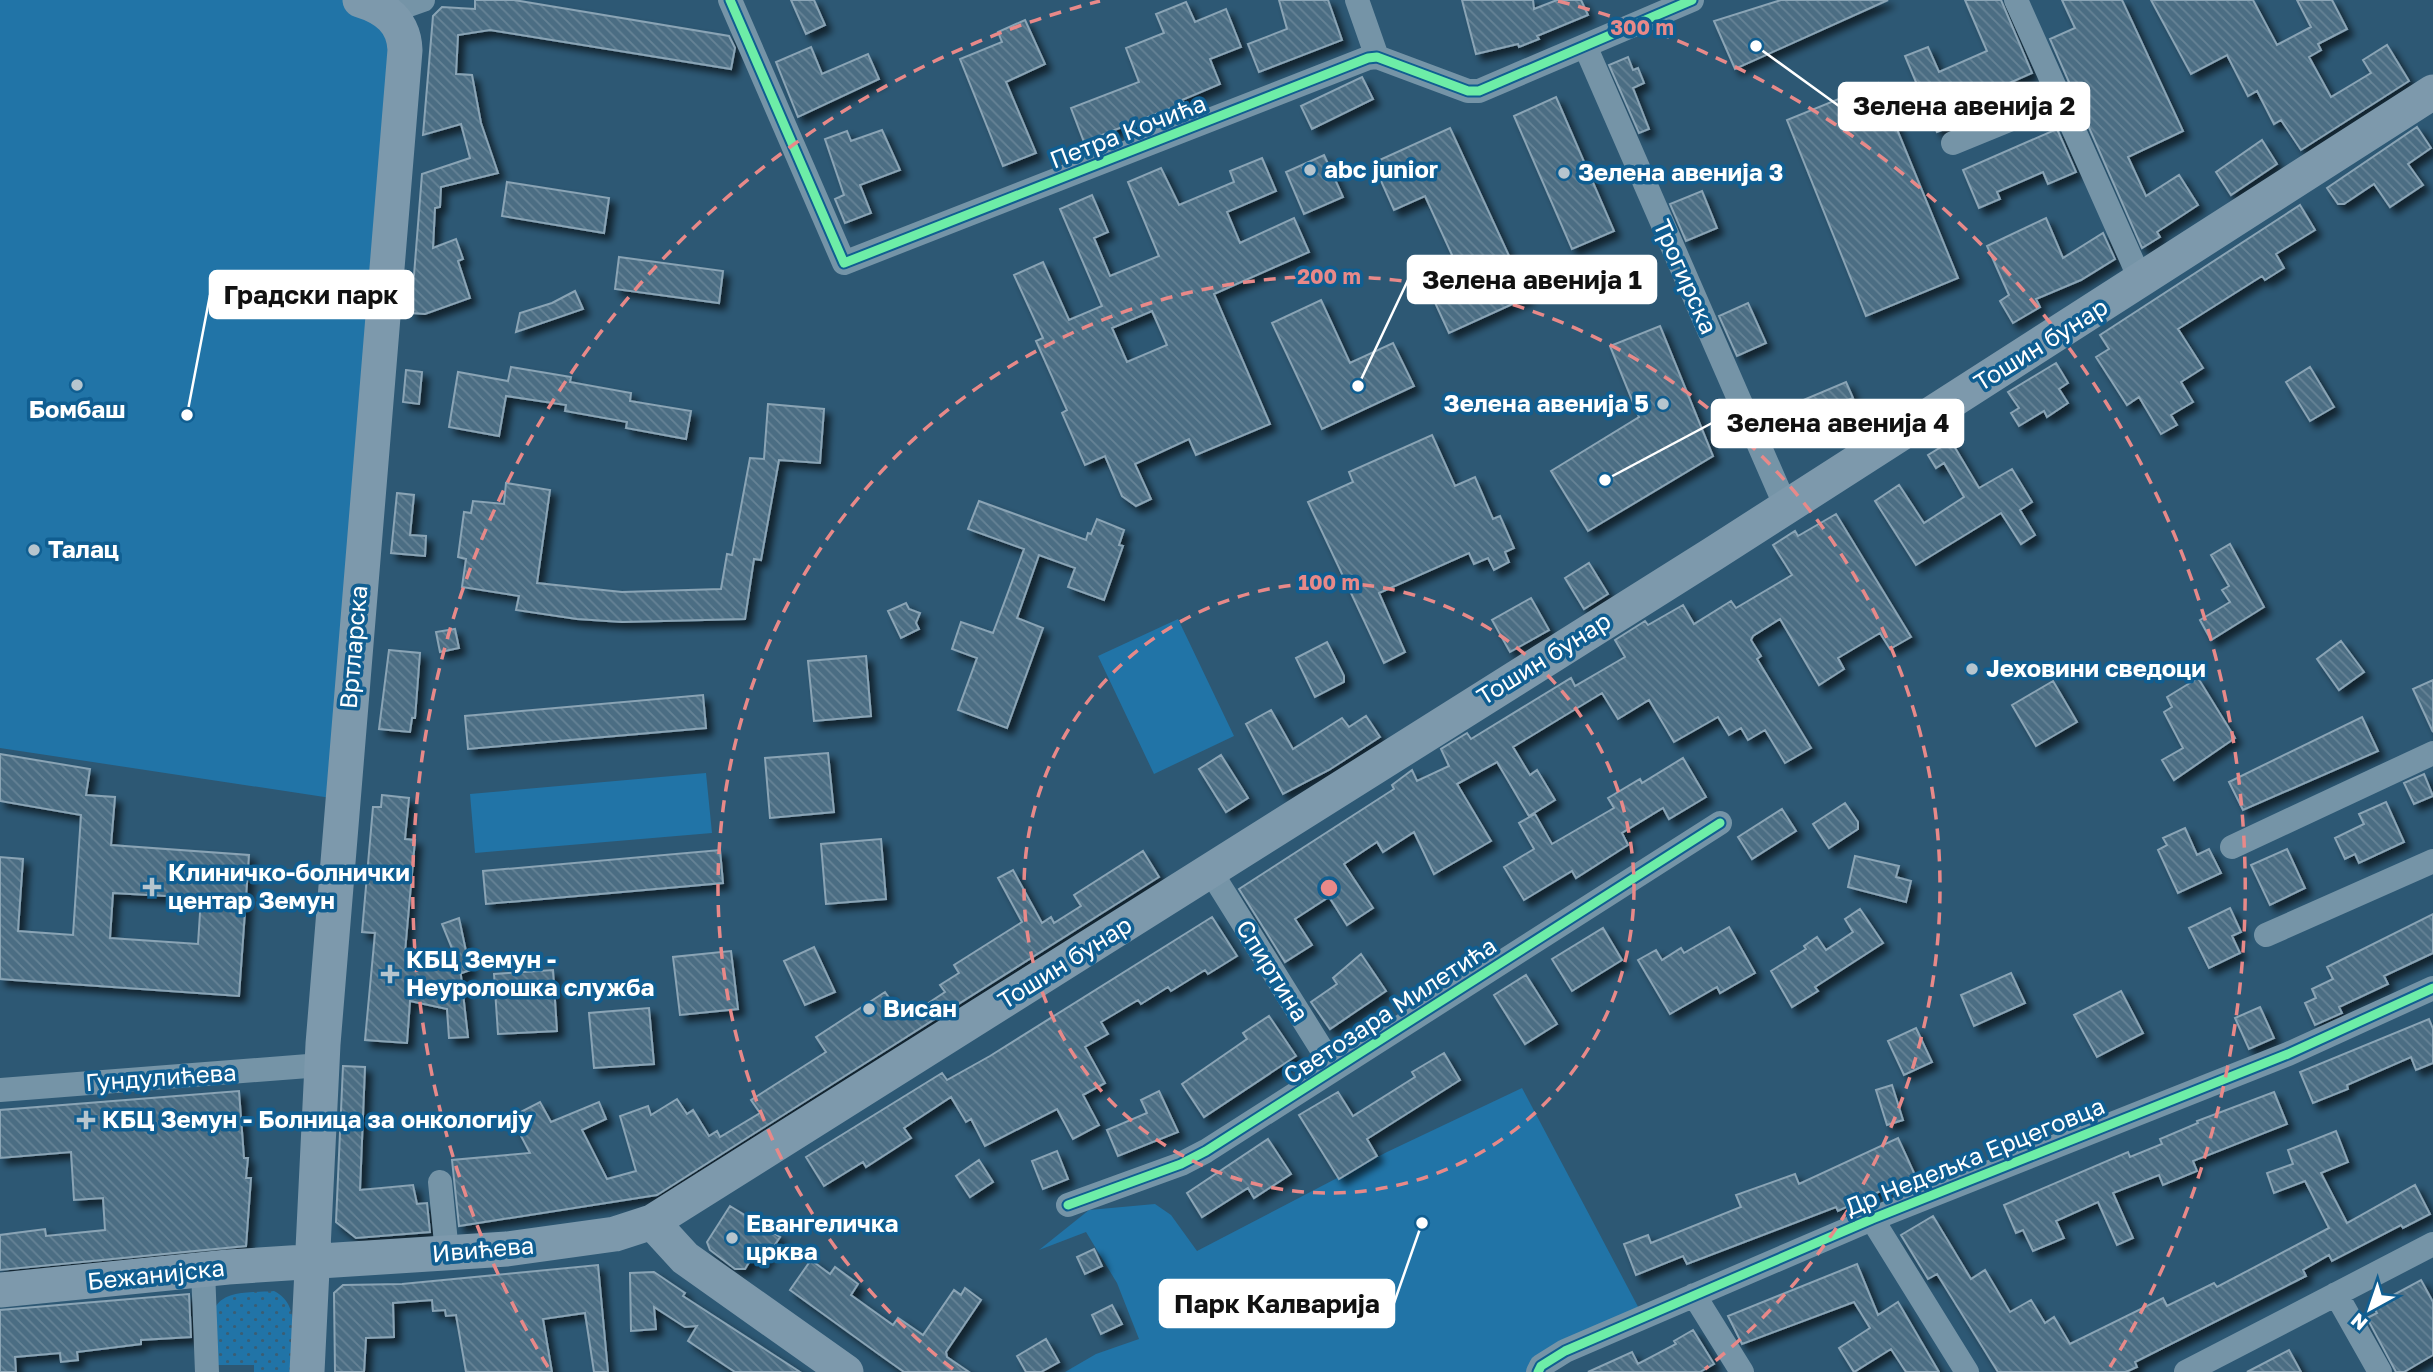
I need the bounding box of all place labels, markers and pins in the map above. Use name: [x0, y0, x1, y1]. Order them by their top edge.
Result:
callout: Зелена авенија 2: [1839, 83, 2089, 130]
place label: abc junior: [1324, 154, 1438, 183]
place label: Зелена авенија 3: [1578, 157, 1783, 186]
marker: abc junior: [1302, 162, 1318, 178]
marker: Зелена авенија 3: [1556, 165, 1572, 181]
callout: Зелена авенија 1: [1408, 256, 1656, 303]
callout: Градски парк: [210, 271, 413, 318]
marker: Бомбаш: [69, 377, 85, 393]
place label: Зелена авенија 5: [1444, 388, 1649, 417]
place label: Бомбаш: [29, 394, 125, 423]
marker: Зелена авенија 5: [1655, 396, 1671, 412]
callout: Зелена авенија 4: [1712, 400, 1963, 447]
place label: Талац: [48, 534, 119, 563]
marker: Талац: [26, 542, 42, 558]
place label: Јеховини сведоци: [1986, 653, 2206, 682]
marker: Јеховини сведоци: [1964, 661, 1980, 677]
place label: Клиничко-болнички центар Земун: [168, 857, 410, 914]
centre of rings: [1317, 876, 1341, 900]
marker: Клиничко-болнички центар Земун: [142, 877, 162, 897]
place label: КБЦ Земун - Неуролошка служба: [406, 944, 654, 1001]
marker: КБЦ Земун - Неуролошка служба: [380, 964, 400, 984]
place label: Висан: [883, 993, 957, 1022]
marker: Висан: [861, 1001, 877, 1017]
place label: КБЦ Земун - Болница за онкологију: [102, 1104, 533, 1133]
marker: КБЦ Земун - Болница за онкологију: [76, 1110, 96, 1130]
place label: Евангеличка црква: [746, 1208, 899, 1265]
marker: Евангеличка црква: [724, 1230, 740, 1246]
callout: Парк Калварија: [1160, 1280, 1394, 1327]

